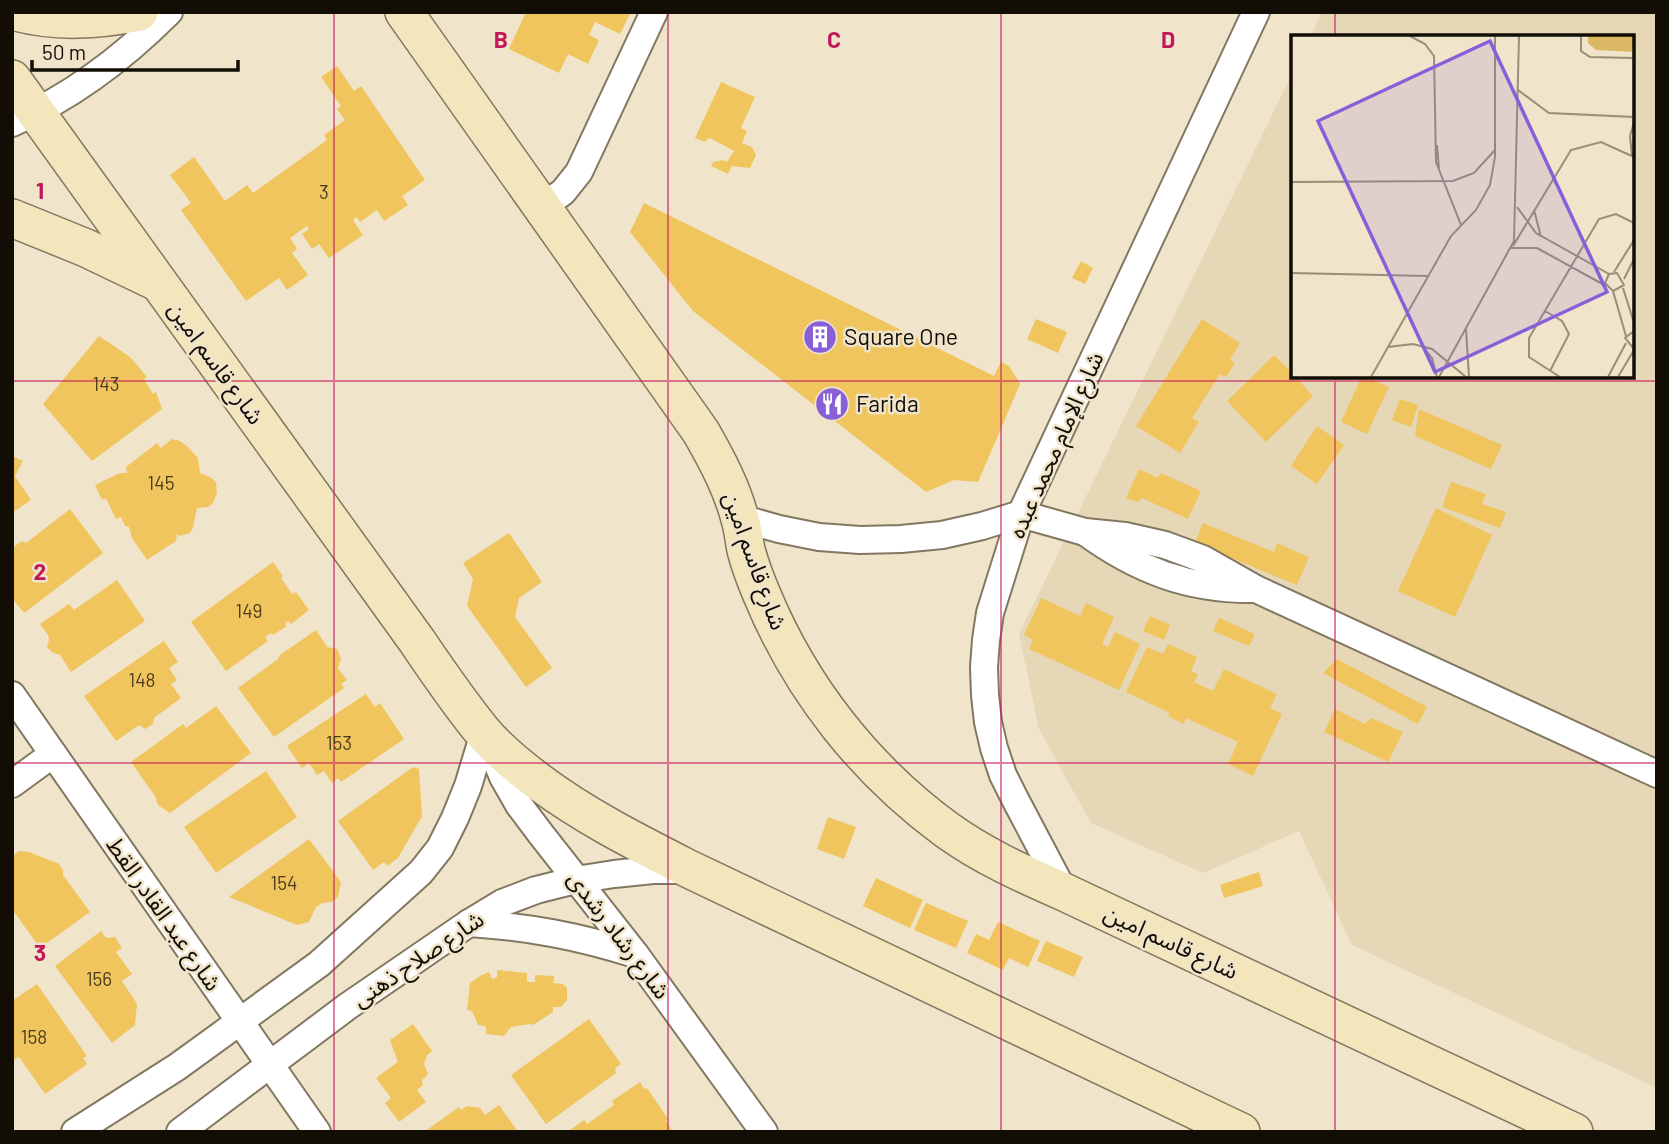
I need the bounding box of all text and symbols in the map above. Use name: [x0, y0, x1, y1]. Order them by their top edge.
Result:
text: B: [494, 25, 508, 53]
text: C: [827, 25, 841, 53]
text: D: [1161, 25, 1175, 53]
scale bar: [32, 28, 238, 72]
inset map: [1291, 35, 1634, 378]
text: 50 m: [42, 39, 86, 64]
text: 1: [36, 176, 44, 204]
house number: 3: [319, 180, 329, 203]
street label: شارع قاسم امين: [160, 296, 271, 432]
building icon: Square One: [801, 318, 839, 356]
place label: Square One: [844, 322, 958, 350]
street label: شارع الإمام محمد عبده: [1001, 347, 1113, 544]
house number: 143: [93, 372, 119, 395]
restaurant icon: Farida: [813, 385, 851, 423]
place label: Farida: [856, 389, 919, 417]
house number: 145: [148, 471, 174, 494]
street label: شارع قاسم امين: [714, 488, 794, 635]
text: 2: [34, 557, 46, 585]
house number: 149: [235, 599, 263, 622]
house number: 148: [128, 668, 156, 691]
house number: 153: [326, 731, 352, 754]
street label: شارع عبد القادر القط: [98, 831, 228, 998]
street label: شارع رشاد رشدى: [559, 865, 677, 1006]
house number: 154: [271, 871, 297, 894]
street label: شارع قاسم امين: [1098, 898, 1243, 988]
street label: شارع صلاح ذهنى: [346, 904, 491, 1016]
text: 3: [34, 938, 46, 966]
house number: 156: [86, 967, 112, 990]
house number: 158: [21, 1025, 47, 1048]

